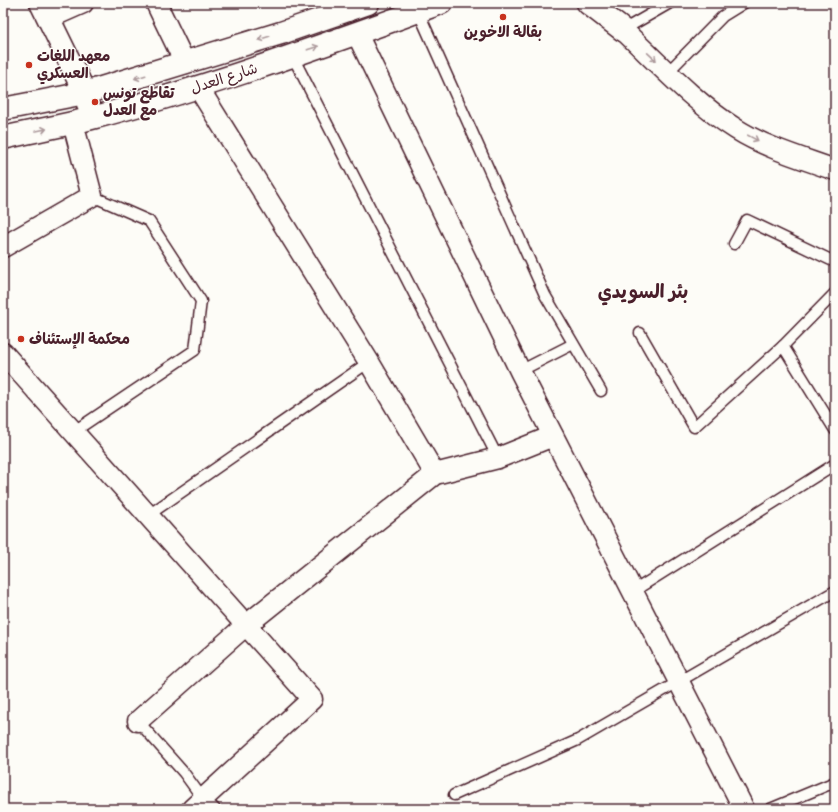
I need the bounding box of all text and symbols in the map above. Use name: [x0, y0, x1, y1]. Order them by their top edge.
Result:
marker: بقالة الاخوين: [498, 12, 508, 22]
place label: بقالة الاخوين: [464, 23, 542, 42]
one-way arrow: [258, 35, 271, 42]
one-way arrow: [306, 44, 319, 51]
place label: معهد اللغات العسكري: [37, 47, 111, 85]
one-way arrow: [647, 52, 657, 62]
street label: شارع العدل: [188, 59, 260, 98]
marker: معهد اللغات العسكري: [24, 60, 34, 70]
one-way arrow: [135, 73, 147, 81]
place label: تقاطع تونس مع العدل: [103, 84, 175, 121]
marker: تقاطع تونس مع العدل: [90, 97, 100, 107]
one-way arrow: [34, 125, 47, 133]
one-way arrow: [746, 135, 758, 142]
district label: بئر السويدي: [598, 280, 688, 306]
place label: محكمة الإستئناف: [29, 330, 130, 349]
marker: محكمة الإستئناف: [16, 334, 26, 344]

